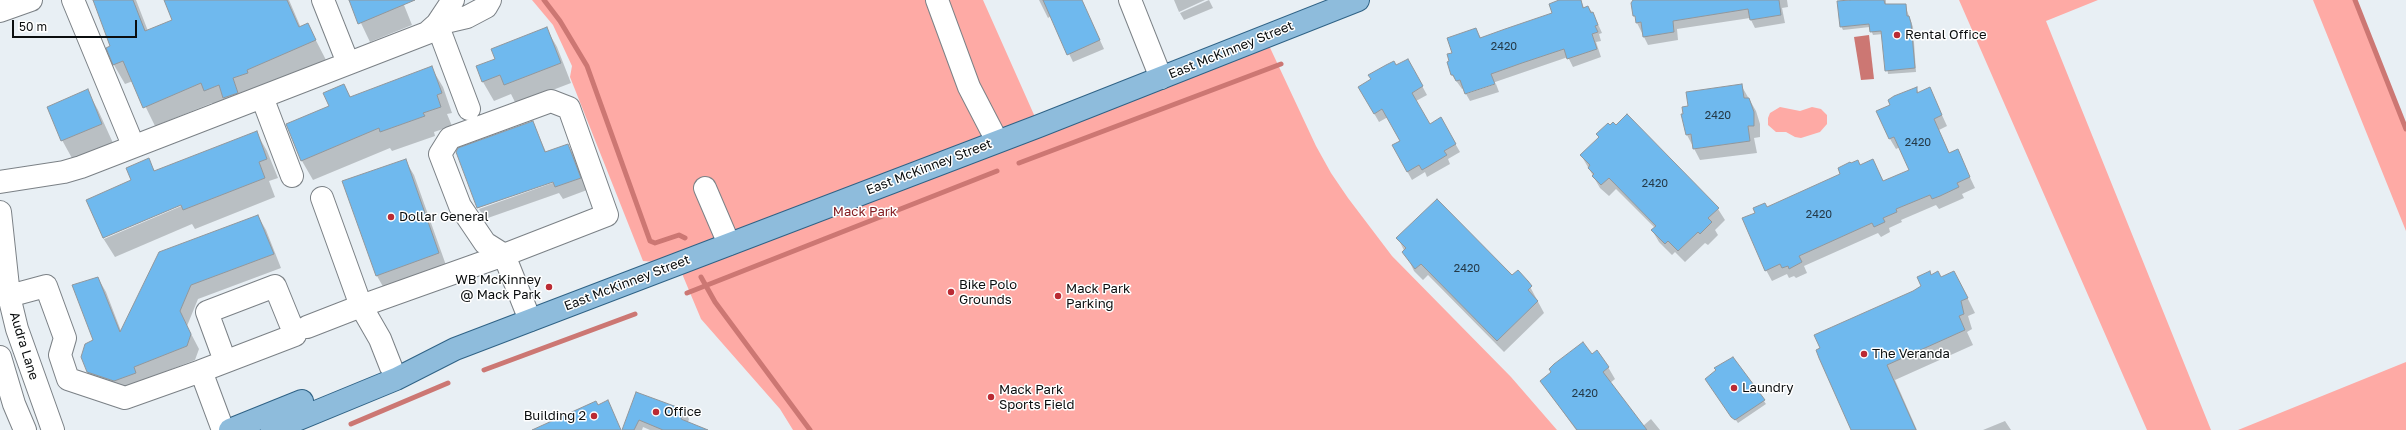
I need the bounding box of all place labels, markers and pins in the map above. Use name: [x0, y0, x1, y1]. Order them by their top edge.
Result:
place label: Rental Office: [1905, 27, 1986, 43]
marker: Rental Office: [1892, 30, 1902, 40]
place label: Dollar General: [399, 209, 489, 225]
marker: Dollar General: [386, 212, 396, 222]
place label: WB McKinney @ Mack Park: [455, 272, 541, 303]
place label: Bike Polo Grounds: [959, 277, 1017, 308]
place label: Mack Park Parking: [1066, 281, 1130, 312]
marker: WB McKinney @ Mack Park: [544, 282, 554, 292]
marker: Bike Polo Grounds: [946, 287, 956, 297]
marker: Mack Park Parking: [1053, 291, 1063, 301]
place label: The Veranda: [1872, 346, 1950, 362]
marker: The Veranda: [1859, 349, 1869, 359]
place label: Laundry: [1742, 380, 1793, 396]
place label: Mack Park Sports Field: [999, 382, 1075, 413]
marker: Laundry: [1729, 383, 1739, 393]
marker: Mack Park Sports Field: [986, 392, 996, 402]
place label: Office: [664, 404, 701, 420]
marker: Office: [651, 407, 661, 417]
place label: Building 2: [524, 408, 586, 424]
marker: Building 2: [589, 411, 599, 421]

